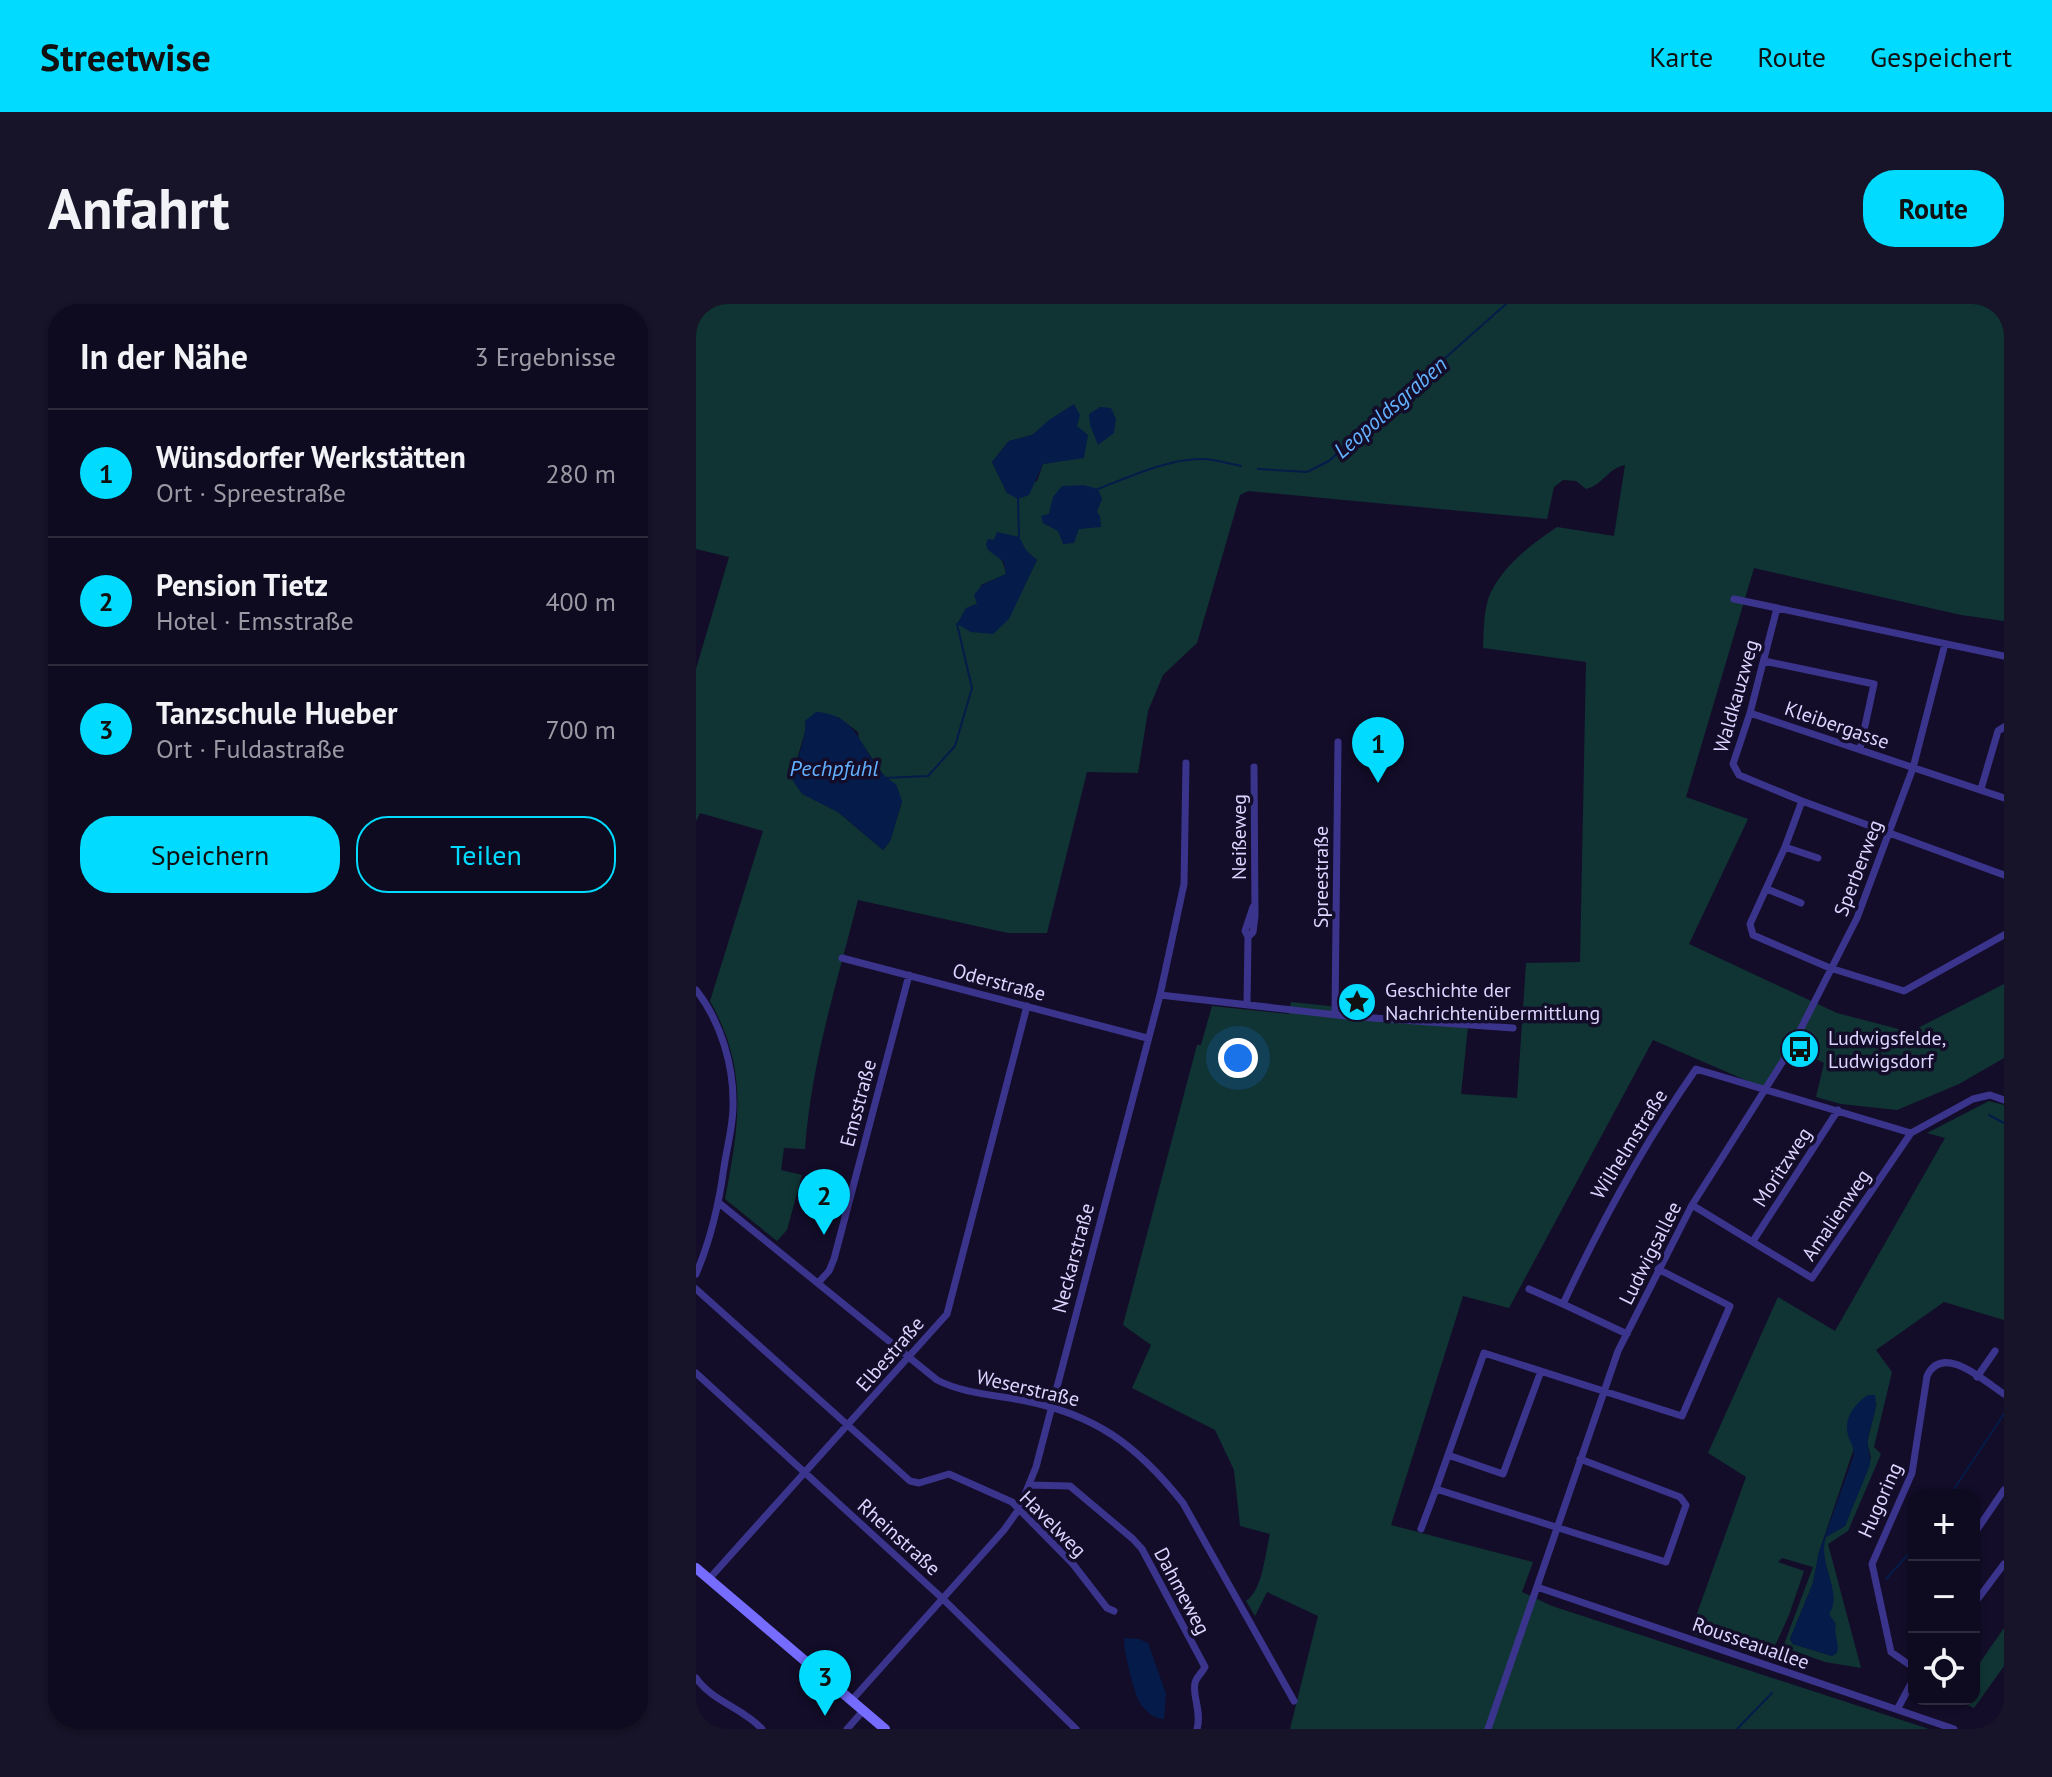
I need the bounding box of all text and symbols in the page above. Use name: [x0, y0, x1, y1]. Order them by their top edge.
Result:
text: Streetwise: [40, 32, 211, 81]
text: Karte: [1649, 38, 1713, 75]
text: Route: [1757, 38, 1826, 75]
text: Gespeichert: [1870, 38, 2012, 75]
button: Route: [1863, 170, 2004, 247]
text: Anfahrt: [48, 172, 230, 244]
text: In der Nähe: [80, 334, 248, 378]
text: 3 Ergebnisse: [475, 340, 616, 373]
water label: Leopoldsgraben: [1327, 350, 1453, 464]
text: Wünsdorfer Werkstätten: [156, 437, 466, 476]
text: 1: [99, 457, 113, 490]
text: 280 m: [545, 457, 616, 490]
text: Ort · Spreestraße: [156, 476, 346, 509]
text: Pension Tietz: [156, 565, 328, 604]
text: 2: [99, 585, 113, 618]
text: 400 m: [545, 585, 616, 618]
text: Hotel · Emsstraße: [156, 604, 354, 637]
street label: Waldkauzweg: [1707, 636, 1765, 756]
text: Tanzschule Hueber: [156, 693, 397, 732]
street label: Kleibergasse: [1781, 695, 1893, 755]
text: 3: [99, 713, 113, 746]
text: 700 m: [545, 713, 616, 746]
pin: 1: [1352, 717, 1404, 783]
text: Ort · Fuldastraße: [156, 732, 345, 765]
water label: Pechpfuhl: [790, 754, 878, 782]
street label: Neißeweg: [1226, 794, 1252, 880]
button: Speichern: [80, 816, 340, 893]
button: Teilen: [356, 816, 616, 893]
street label: Sperberweg: [1828, 816, 1888, 920]
street label: Spreestraße: [1308, 826, 1334, 928]
street label: Oderstraße: [950, 957, 1048, 1007]
place label: Geschichte der Nachrichtenübermittlung: [1385, 977, 1600, 1026]
place icon: Geschichte der Nachrichtenübermittlung: [1336, 981, 1378, 1023]
place label: Ludwigsfelde, Ludwigsdorf: [1828, 1025, 1946, 1074]
bus stop icon: Ludwigsfelde, Ludwigsdorf: [1779, 1028, 1821, 1070]
your location: [1218, 1038, 1258, 1078]
street label: Emsstraße: [834, 1057, 882, 1149]
street label: Wilhelmstraße: [1585, 1084, 1673, 1204]
street label: Moritzweg: [1747, 1122, 1817, 1212]
street label: Amalienweg: [1796, 1164, 1876, 1266]
pin: 2: [798, 1169, 850, 1235]
street label: Ludwigsallee: [1613, 1197, 1687, 1309]
street label: Neckarstraße: [1046, 1200, 1100, 1316]
street label: Elbestraße: [850, 1311, 930, 1397]
street label: Weserstraße: [974, 1364, 1082, 1412]
street label: Hugoring: [1852, 1458, 1908, 1542]
street label: Havelweg: [1014, 1485, 1092, 1563]
map controls: [1908, 1489, 1980, 1705]
button: +: [1908, 1489, 1980, 1561]
street label: Rheinstraße: [852, 1493, 946, 1581]
street label: Dahmeweg: [1148, 1543, 1216, 1639]
button: −: [1908, 1561, 1980, 1633]
street label: Rousseauallee: [1689, 1611, 1813, 1675]
button: locate: [1908, 1633, 1980, 1705]
pin: 3: [799, 1650, 851, 1716]

